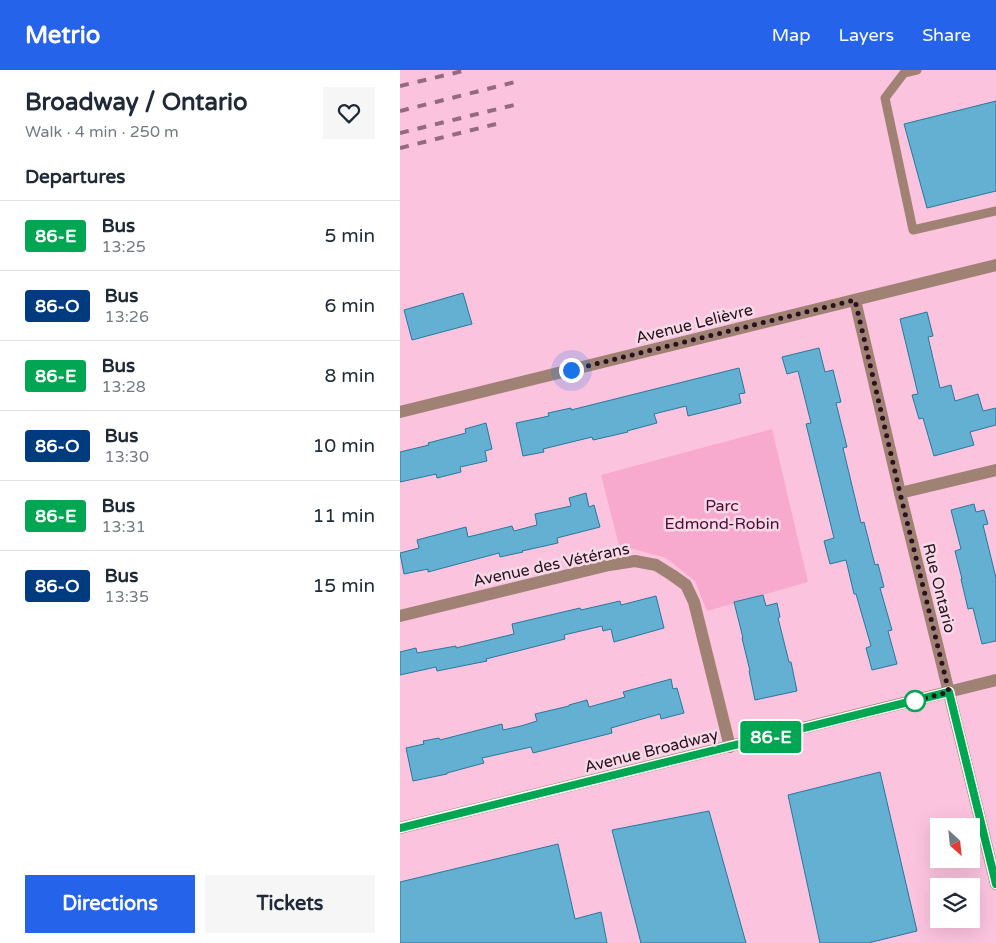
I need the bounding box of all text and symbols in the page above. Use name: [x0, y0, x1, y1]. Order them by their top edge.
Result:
text: Metrio: [25, 21, 100, 50]
text: Map: [772, 24, 811, 46]
text: Layers: [839, 24, 894, 46]
text: Share: [922, 24, 971, 46]
button: heart: [323, 87, 375, 139]
text: Broadway / Ontario: [25, 88, 248, 117]
text: Walk · 4 min · 250 m: [25, 122, 179, 142]
text: Departures: [25, 166, 125, 188]
text: Bus: [101, 215, 135, 237]
text: 86-E: [35, 225, 76, 247]
text: 5 min: [324, 225, 375, 247]
text: 13:25: [101, 237, 146, 257]
text: Bus: [105, 285, 138, 307]
text: 86-O: [35, 295, 80, 317]
text: 6 min: [324, 295, 375, 317]
street label: Avenue Lelièvre: [634, 300, 755, 348]
text: 13:26: [105, 307, 149, 327]
text: Bus: [101, 355, 135, 377]
your location: [559, 358, 584, 383]
text: 86-E: [35, 365, 76, 387]
text: 8 min: [324, 365, 375, 387]
text: 13:28: [101, 377, 146, 397]
text: Bus: [105, 425, 138, 447]
text: 86-O: [35, 435, 80, 457]
text: 10 min: [312, 435, 375, 457]
text: 13:30: [105, 447, 149, 467]
text: Bus: [101, 495, 135, 517]
park label: Parc Edmond-Robin: [665, 496, 779, 534]
text: 86-E: [35, 505, 76, 527]
text: 11 min: [312, 505, 375, 527]
text: 13:31: [101, 517, 146, 537]
street label: Avenue des Vétérans: [471, 539, 631, 591]
street label: Rue Ontario: [918, 541, 960, 635]
text: Bus: [105, 565, 138, 587]
text: 86-O: [35, 575, 80, 597]
text: 15 min: [312, 575, 375, 597]
text: 13:35: [105, 587, 149, 607]
unlabelled marker: [904, 690, 926, 712]
line badge: 86-E: [736, 721, 806, 753]
street label: Avenue Broadway: [582, 725, 721, 777]
text: 86-E: [750, 726, 792, 748]
north arrow: [930, 818, 980, 868]
map controls: [930, 818, 980, 928]
button: Directions: [25, 875, 195, 933]
button: Tickets: [205, 875, 375, 933]
button: layers: [930, 878, 980, 928]

